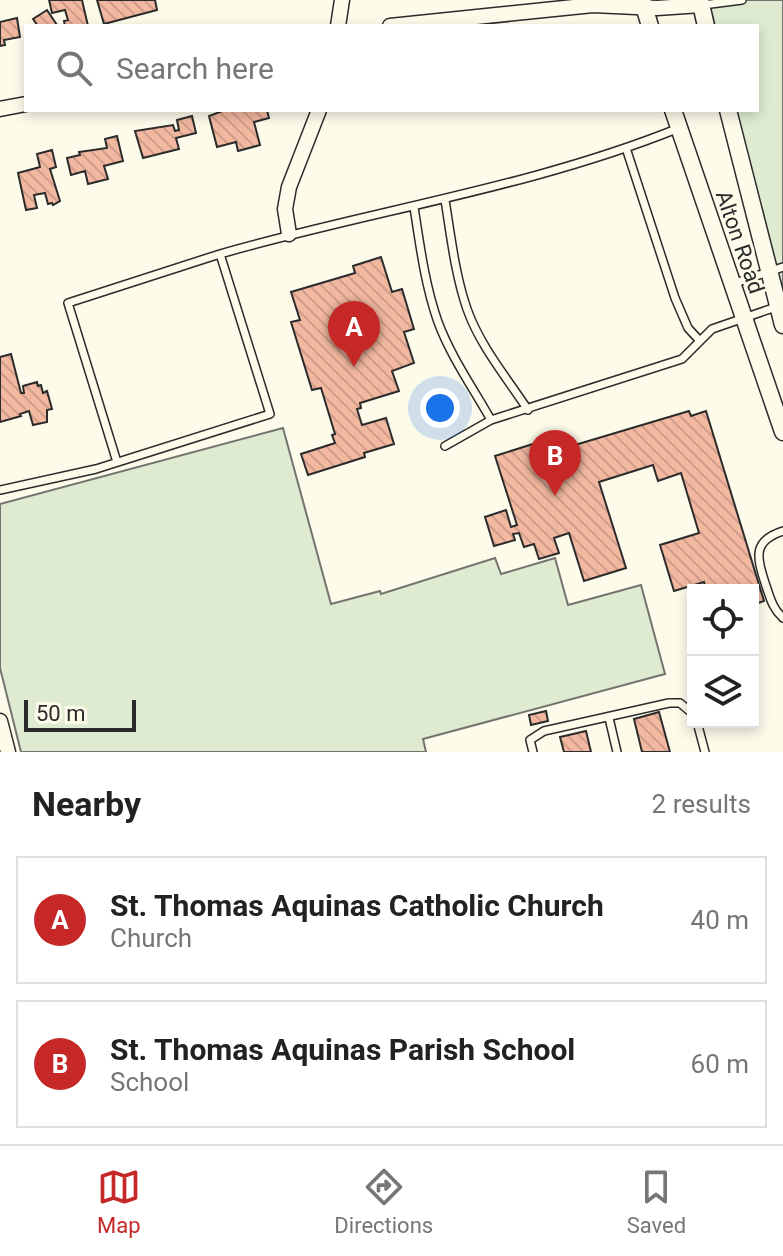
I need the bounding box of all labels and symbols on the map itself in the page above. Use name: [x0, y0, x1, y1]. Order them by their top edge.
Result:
street label: Alton Road: [711, 187, 769, 297]
pin: A: [328, 301, 380, 367]
your location: [420, 388, 460, 428]
pin: B: [529, 430, 581, 496]
scale bar: [24, 696, 136, 732]

